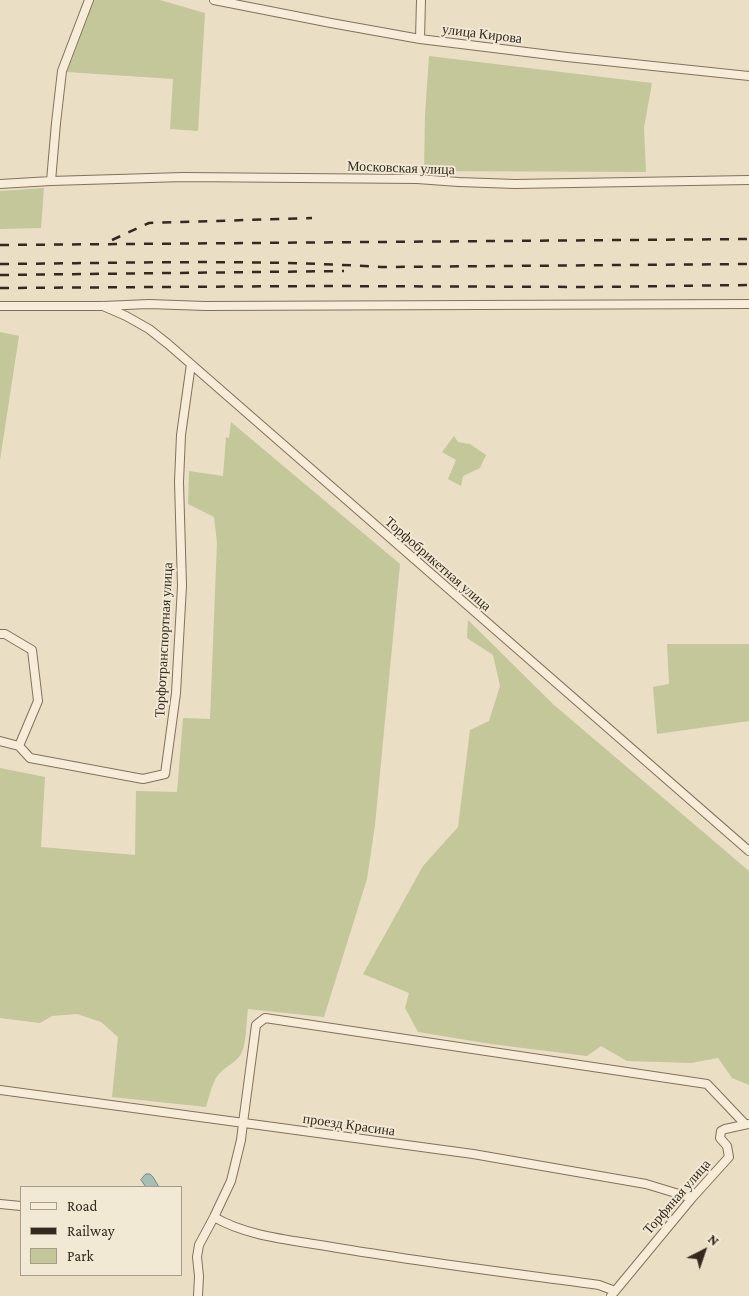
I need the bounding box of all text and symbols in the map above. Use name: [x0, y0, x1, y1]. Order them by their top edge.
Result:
street label: улица Кирова: [441, 21, 523, 47]
street label: Московская улица: [347, 158, 455, 178]
street label: Торфобрикетная улица: [381, 513, 495, 615]
street label: Торфотранспортная улица: [152, 562, 176, 718]
street label: проезд Красина: [302, 1110, 396, 1140]
street label: Торфяная улица: [640, 1156, 714, 1238]
legend: [20, 1186, 182, 1276]
text: Road: [67, 1198, 97, 1214]
text: Railway: [67, 1223, 115, 1239]
north arrow: [679, 1226, 729, 1276]
text: N: [705, 1231, 723, 1249]
text: Park: [67, 1248, 94, 1264]

